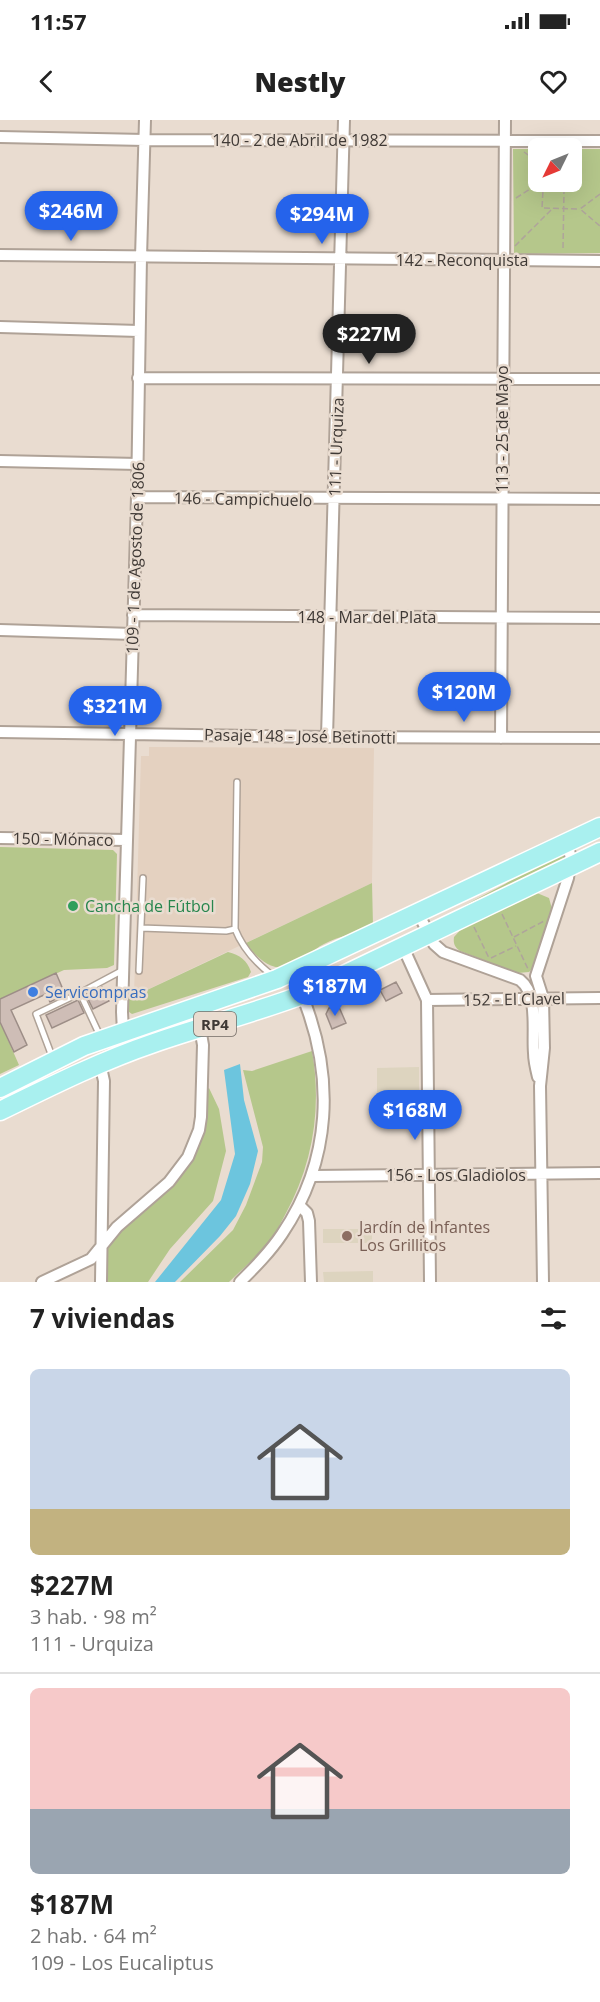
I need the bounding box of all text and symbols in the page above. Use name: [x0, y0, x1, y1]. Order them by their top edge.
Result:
text: 11:57: [30, 6, 87, 36]
text: Nestly: [255, 63, 345, 100]
icon: back: [30, 65, 63, 98]
icon: heart: [537, 65, 570, 98]
street label: 140 - 2 de Abril de 1982: [212, 129, 388, 151]
north arrow: [528, 138, 582, 192]
map controls: [528, 138, 582, 192]
pin: $246M: [29, 191, 113, 242]
pin: $294M: [280, 194, 364, 245]
text: $246M: [39, 197, 103, 224]
text: $294M: [290, 200, 354, 227]
street label: 142 - Reconquista: [396, 249, 528, 271]
pin: $227M: [327, 314, 411, 365]
text: $227M: [337, 320, 401, 347]
street label: 113 - 25 de Mayo: [491, 365, 513, 493]
street label: 111 - Urquiza: [323, 397, 349, 497]
street label: 109 - 1 de Agosto de 1806: [121, 462, 149, 654]
street label: 146 - Campichuelo: [174, 487, 312, 511]
street label: 148 - Mar del Plata: [298, 606, 437, 628]
pin: $120M: [422, 672, 506, 723]
text: $120M: [432, 678, 496, 705]
pin: $321M: [73, 686, 157, 737]
text: $321M: [83, 692, 147, 719]
street label: Pasaje 148 - José Betinotti: [204, 723, 396, 749]
street label: 150 - Mónaco: [12, 827, 114, 851]
place label: Cancha de Fútbol: [85, 895, 214, 917]
marker: Cancha de Fútbol: [66, 899, 80, 913]
pin: $187M: [293, 966, 377, 1017]
text: $187M: [303, 972, 367, 999]
place label: Servicompras: [45, 981, 146, 1003]
marker: Servicompras: [26, 985, 40, 999]
street label: 152 - El Clavel: [463, 987, 565, 1011]
road number: RP4: [194, 1012, 236, 1036]
pin: $168M: [373, 1090, 457, 1141]
text: $168M: [383, 1096, 447, 1123]
street label: 156 - Los Gladiolos: [386, 1164, 526, 1186]
place label: Jardín de Infantes Los Grillitos: [357, 1216, 490, 1256]
marker: Jardín de Infantes Los Grillitos: [340, 1229, 354, 1243]
text: 7 viviendas: [30, 1300, 175, 1336]
icon: filters: [537, 1302, 570, 1335]
icon: home: [246, 1408, 354, 1516]
text: $227M: [30, 1567, 114, 1603]
text: 3 hab. · 98 m²: [30, 1603, 157, 1630]
text: 111 - Urquiza: [30, 1630, 154, 1657]
icon: home: [246, 1727, 354, 1835]
text: $187M: [30, 1886, 114, 1922]
text: 2 hab. · 64 m²: [30, 1922, 157, 1949]
text: 109 - Los Eucaliptus: [30, 1949, 214, 1976]

